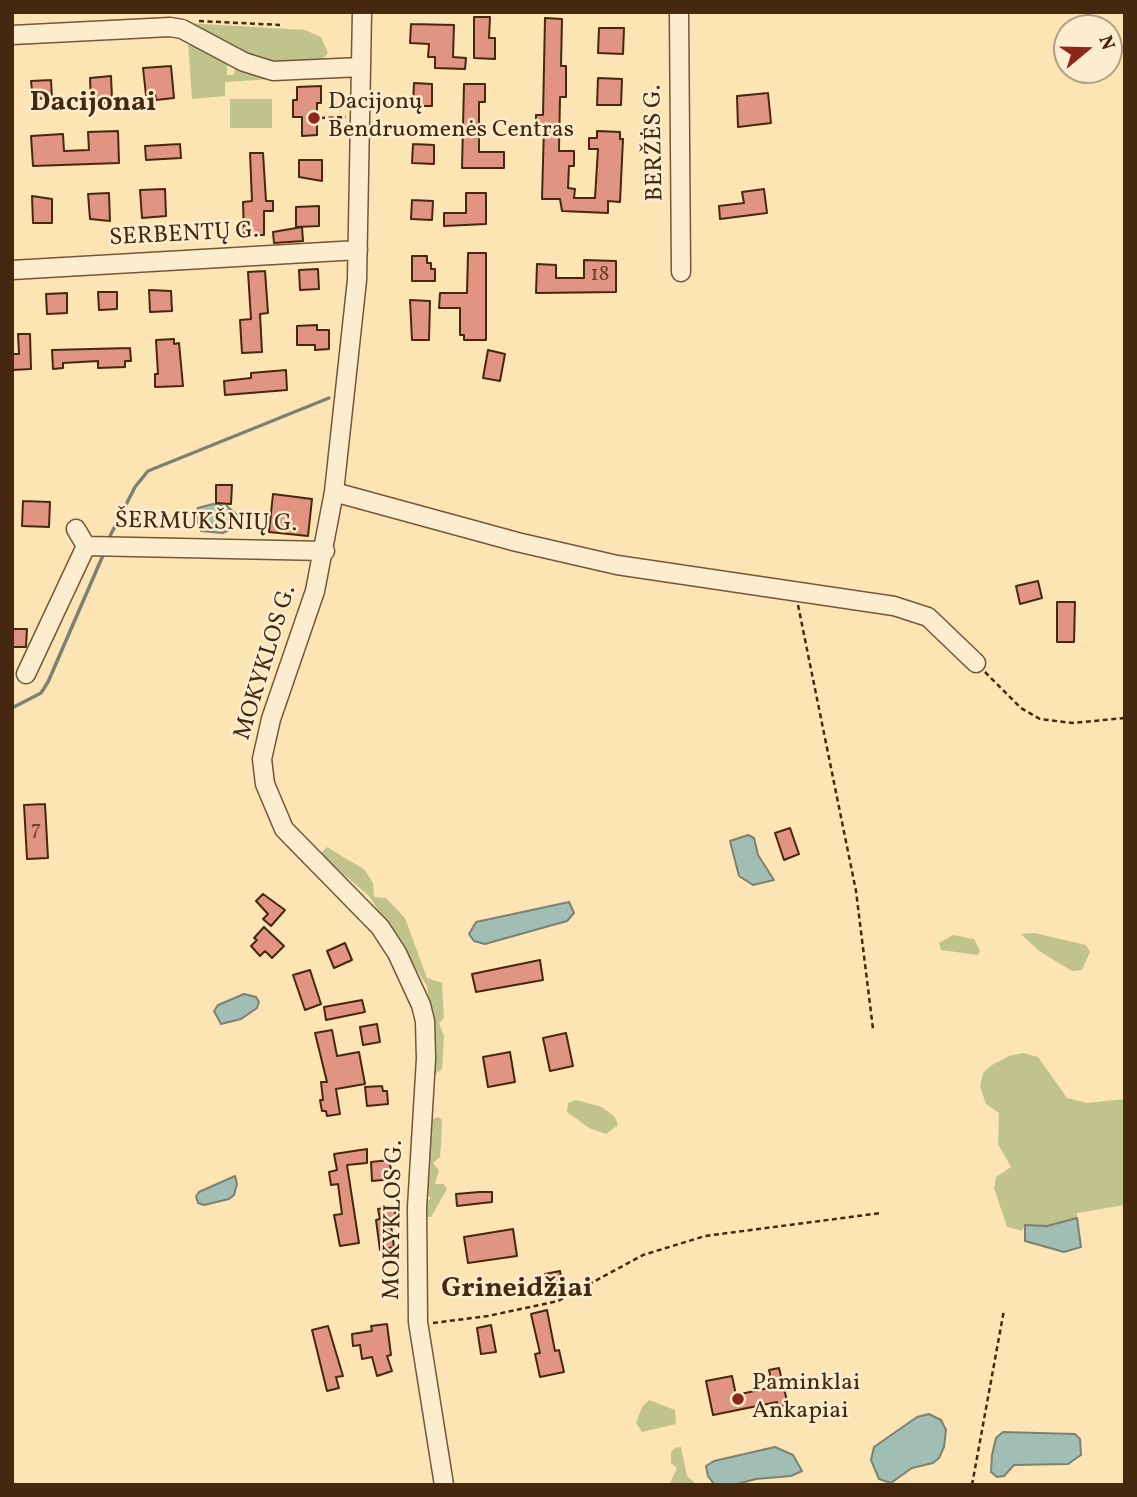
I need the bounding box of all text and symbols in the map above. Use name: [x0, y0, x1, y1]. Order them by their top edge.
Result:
north arrow: [1053, 14, 1123, 84]
text: N: [1091, 32, 1121, 54]
street label: BERŽĖS G.: [641, 84, 671, 202]
district label: Dacijonai: [30, 88, 156, 122]
place label: Dacijonų Bendruomenės Centras: [328, 90, 574, 146]
marker: Dacijonų Bendruomenės Centras: [306, 110, 322, 126]
street label: SERBENTŲ G.: [109, 218, 259, 254]
house number: 18: [591, 263, 609, 289]
street label: ŠERMUKŠNIŲ G.: [114, 508, 298, 540]
street label: MOKYKLOS G.: [230, 582, 304, 744]
house number: 7: [31, 818, 41, 844]
street label: MOKYKLOS G.: [379, 1140, 411, 1300]
district label: Grineidžiai: [441, 1274, 593, 1308]
place label: Paminklai Ankapiai: [752, 1371, 860, 1427]
marker: Paminklai Ankapiai: [730, 1391, 746, 1407]

